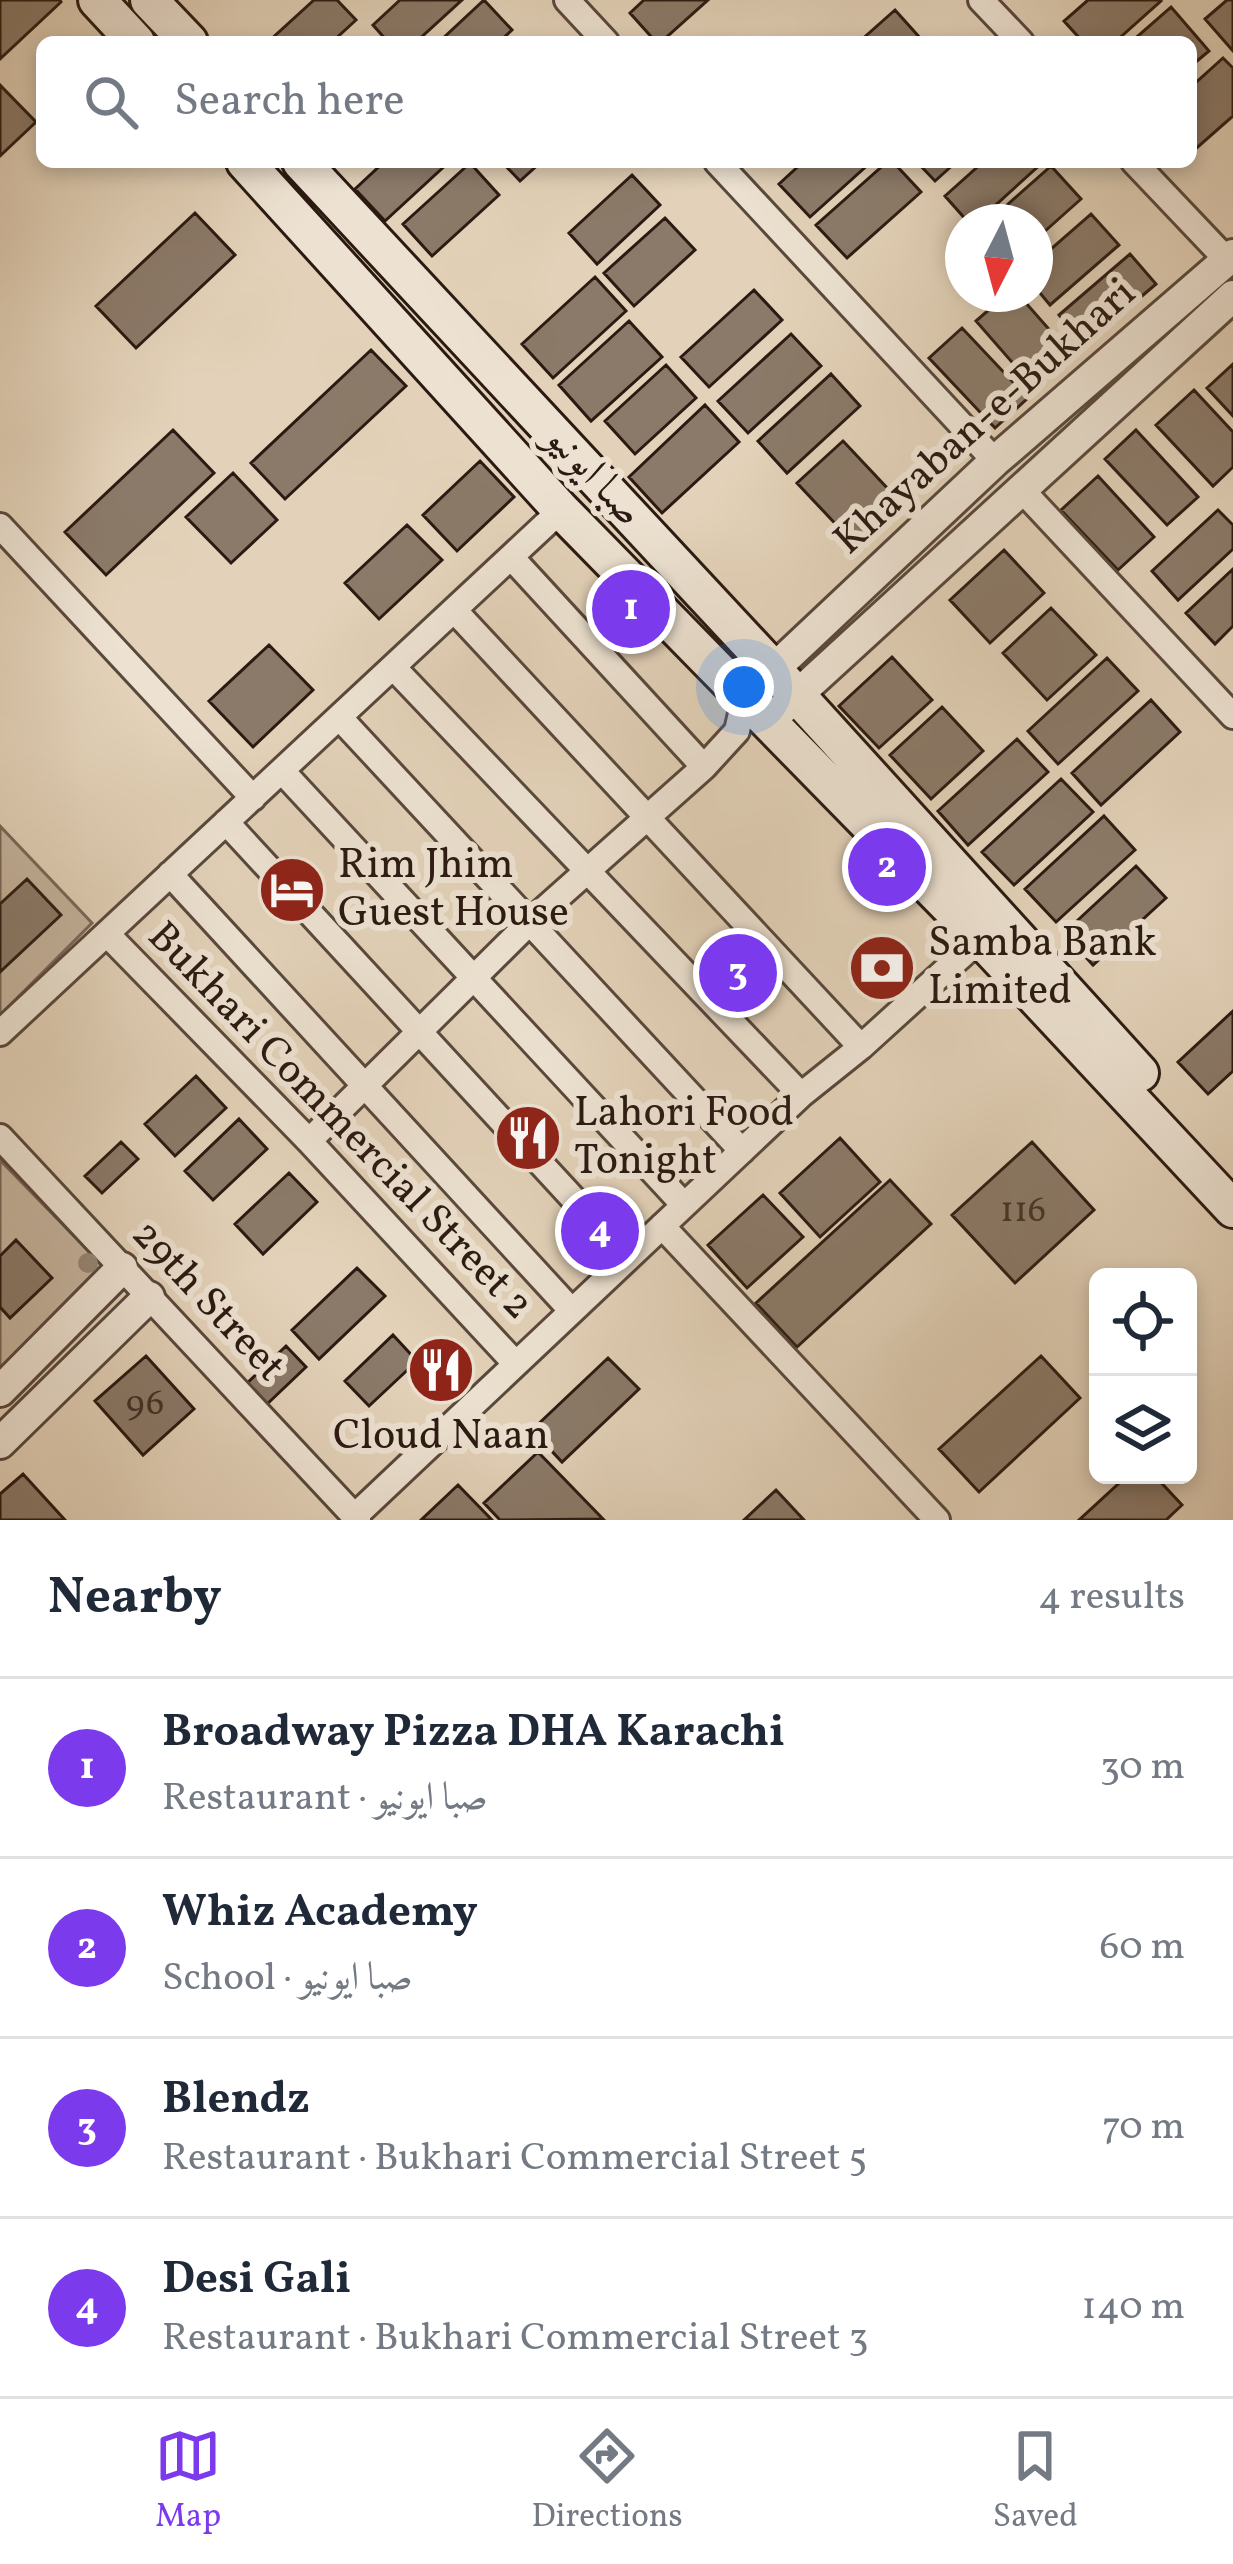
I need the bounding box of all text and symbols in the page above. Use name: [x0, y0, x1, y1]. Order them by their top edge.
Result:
search box: [36, 36, 1197, 168]
icon: search: [78, 69, 144, 135]
text: Search here: [174, 71, 405, 134]
north arrow: [945, 204, 1053, 312]
street label: Khayaban-e-Bukhari: [822, 266, 1150, 570]
street label: صبا ایونیو: [527, 408, 656, 541]
pin: 1: [592, 564, 670, 654]
your location: [714, 657, 774, 717]
pin: 2: [848, 822, 926, 912]
place label: Rim Jhim Guest House: [338, 837, 569, 944]
hotel icon: Rim Jhim Guest House: [257, 855, 327, 925]
street label: Bukhari Commercial Street 2: [133, 910, 545, 1334]
place label: Samba Bank Limited: [928, 915, 1157, 1022]
pin: 3: [699, 928, 777, 1018]
bank icon: Samba Bank Limited: [847, 933, 917, 1003]
place label: Lahori Food Tonight: [574, 1085, 794, 1192]
restaurant icon: Lahori Food Tonight: [493, 1103, 563, 1173]
pin: 4: [561, 1186, 639, 1276]
house number: 116: [1000, 1187, 1046, 1237]
street label: 29th Street: [116, 1208, 298, 1396]
map controls: [1089, 1268, 1197, 1484]
button: locate: [1089, 1268, 1197, 1376]
restaurant icon: Cloud Naan: [406, 1335, 476, 1405]
button: layers: [1089, 1376, 1197, 1484]
house number: 96: [126, 1380, 164, 1430]
place label: Cloud Naan: [333, 1408, 549, 1467]
text: Nearby: [48, 1563, 222, 1634]
text: 4 results: [1038, 1571, 1185, 1625]
text: Broadway Pizza DHA Karachi: [162, 1702, 785, 1765]
text: 1: [79, 1741, 95, 1795]
text: 30 m: [1100, 1741, 1185, 1795]
text: Restaurant · صبا ایونیو: [162, 1772, 488, 1826]
text: Whiz Academy: [162, 1882, 478, 1945]
text: 2: [77, 1921, 97, 1975]
text: 60 m: [1100, 1921, 1185, 1975]
text: School · صبا ایونیو: [162, 1952, 413, 2006]
text: Blendz: [162, 2069, 310, 2132]
text: 3: [77, 2101, 97, 2155]
text: 70 m: [1102, 2101, 1185, 2155]
text: Restaurant · Bukhari Commercial Street 5: [162, 2132, 867, 2186]
text: Desi Gali: [162, 2249, 351, 2312]
text: 4: [75, 2281, 99, 2335]
text: 140 m: [1082, 2281, 1185, 2335]
text: Restaurant · Bukhari Commercial Street 3: [162, 2312, 868, 2366]
tab: Map: [155, 2423, 221, 2541]
tab: Directions: [531, 2423, 683, 2541]
tab: Saved: [993, 2423, 1078, 2541]

